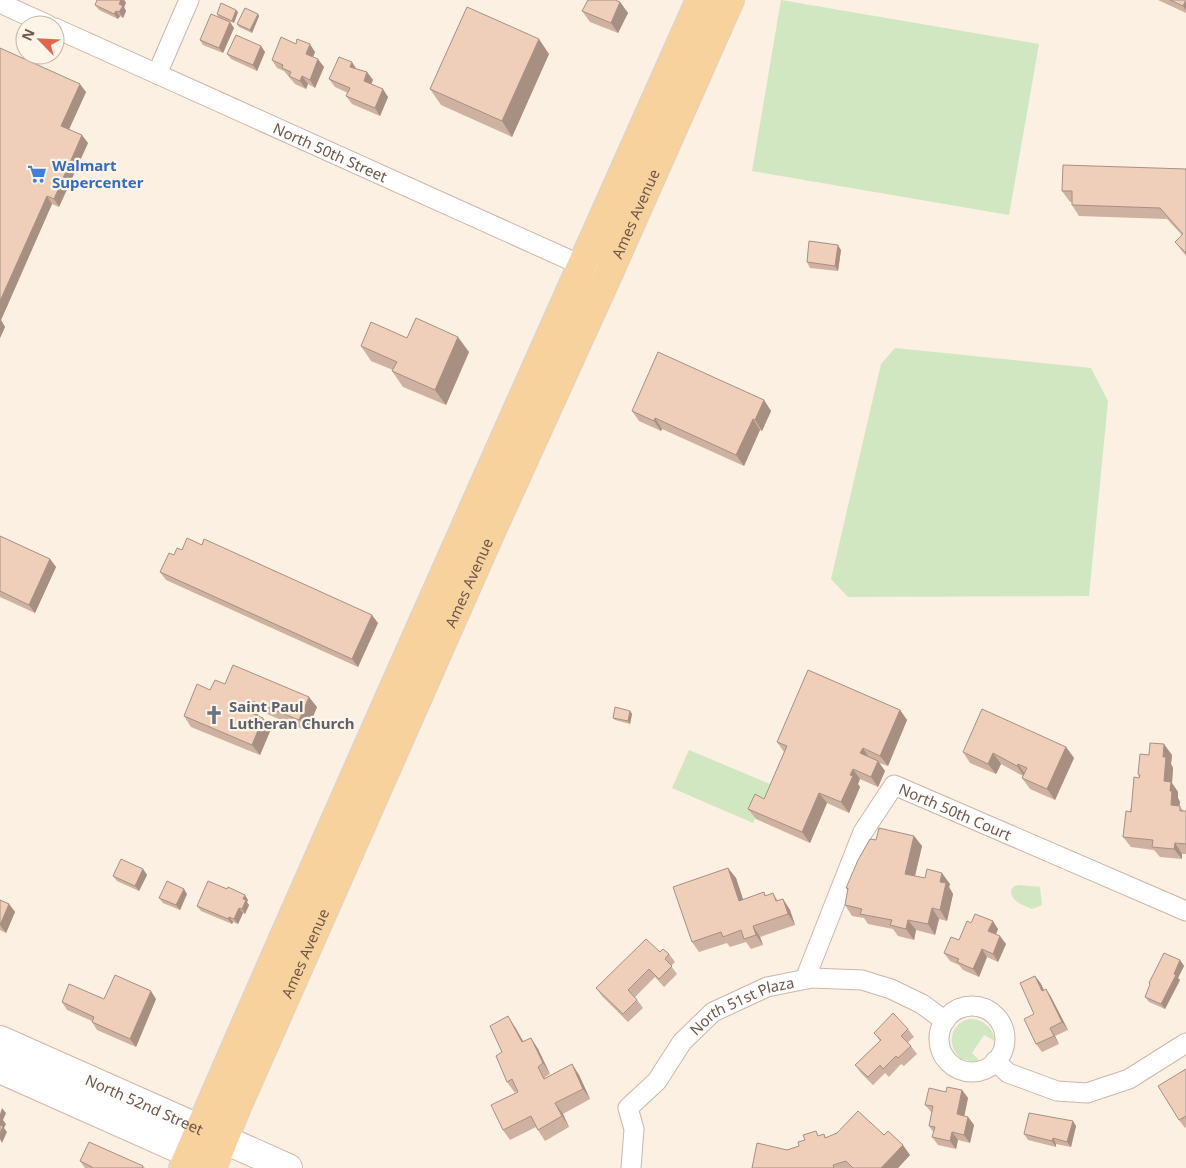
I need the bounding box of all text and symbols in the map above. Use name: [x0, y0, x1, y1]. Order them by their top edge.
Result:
north arrow: [15, 15, 65, 65]
text: N: [17, 25, 39, 44]
street label: North 50th Street: [270, 118, 391, 187]
place label: Walmart Supercenter: [52, 155, 144, 192]
supermarket icon: Walmart Supercenter: [26, 163, 48, 185]
street label: Ames Avenue: [607, 166, 664, 262]
street label: Ames Avenue: [440, 535, 497, 631]
place label: Saint Paul Lutheran Church: [229, 696, 354, 733]
church icon: Saint Paul Lutheran Church: [203, 704, 225, 726]
street label: North 50th Court: [896, 778, 1015, 845]
street label: Ames Avenue: [276, 905, 333, 1001]
street label: North 51st Plaza: [685, 972, 796, 1039]
street label: North 52nd Street: [82, 1069, 207, 1139]

